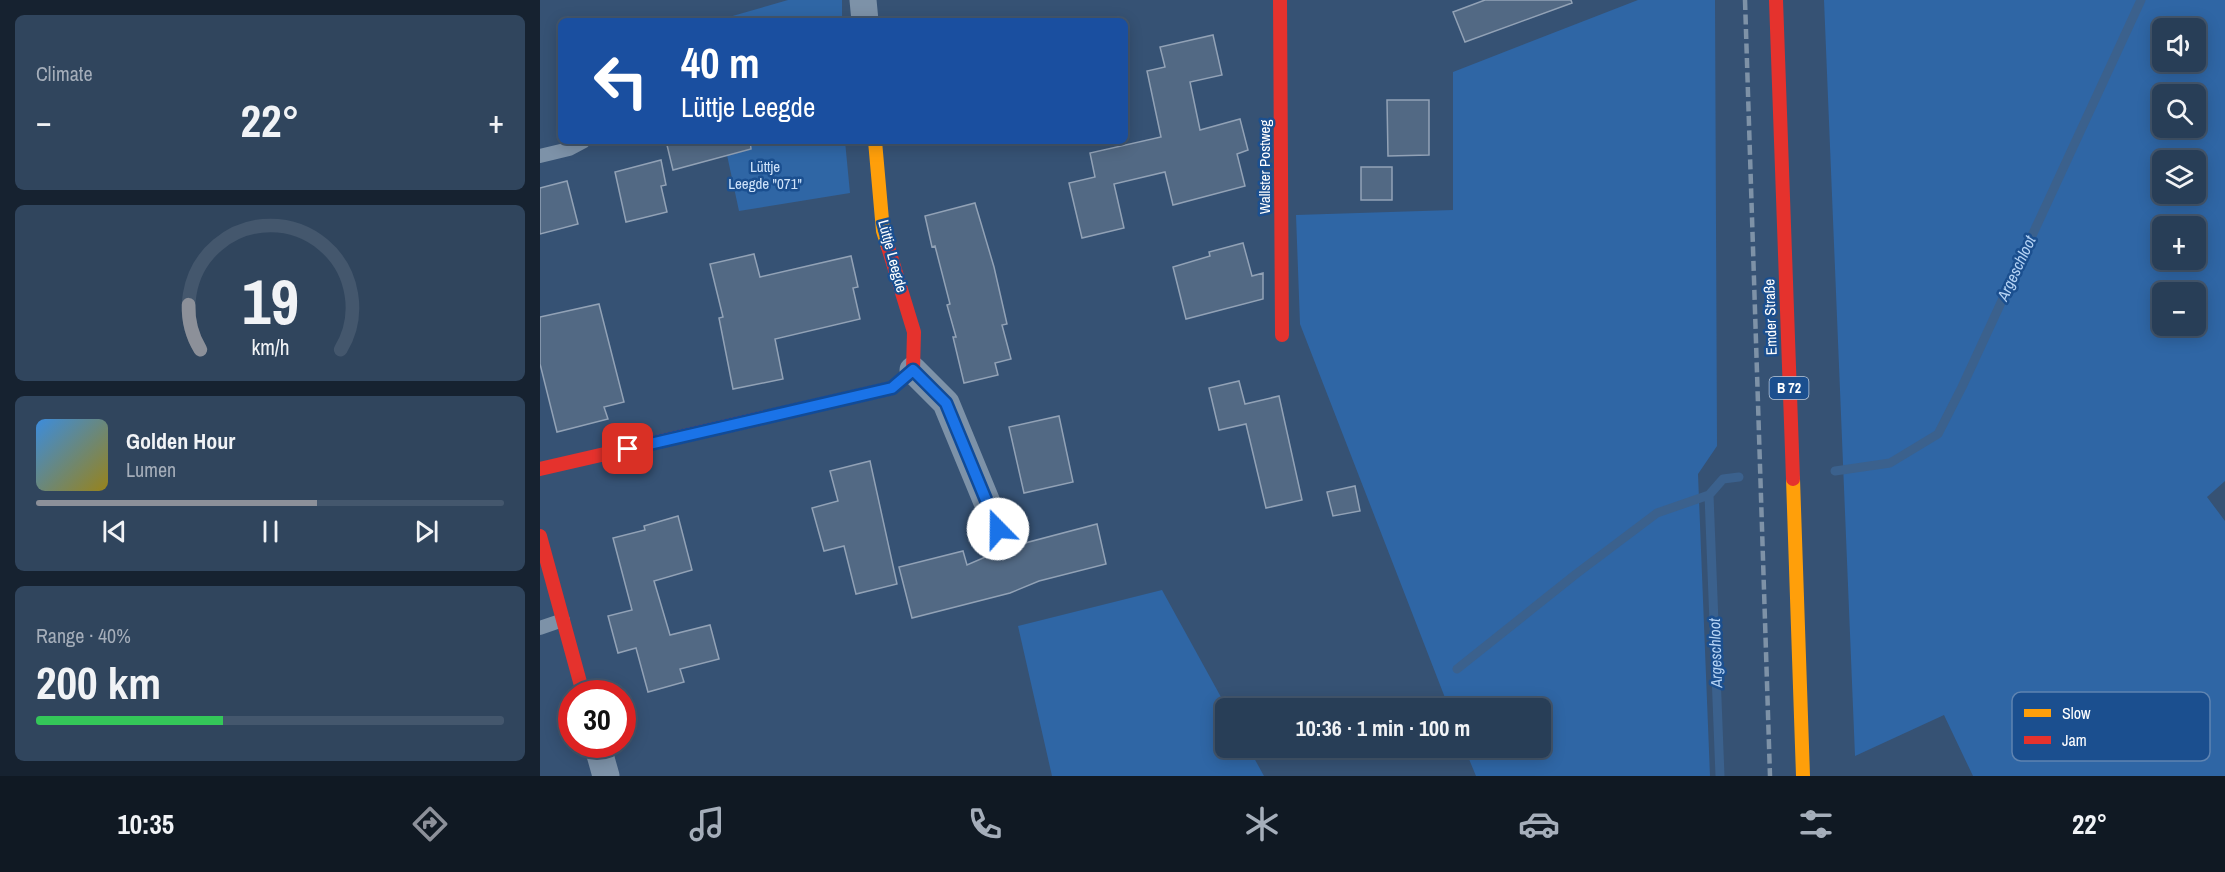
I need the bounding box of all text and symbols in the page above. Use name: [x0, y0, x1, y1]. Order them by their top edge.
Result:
map controls: [2152, 18, 2206, 336]
button: sound: [2152, 18, 2206, 72]
text: 40 m: [681, 35, 760, 91]
icon: left: [582, 42, 660, 120]
text: Climate: [36, 60, 93, 87]
button: search: [2152, 84, 2206, 138]
text: Lüttje Leegde: [681, 89, 815, 125]
text: 22°: [240, 90, 300, 151]
text: −: [36, 99, 52, 143]
text: +: [488, 99, 504, 143]
street label: Wallster Postweg: [1254, 120, 1275, 214]
button: layers: [2152, 150, 2206, 204]
park label: Lüttje Leegde "071": [728, 156, 802, 194]
button: +: [2152, 216, 2206, 270]
street label: Lüttje Leegde: [873, 217, 913, 295]
water label: Argeschloot: [1991, 232, 2041, 305]
text: 19: [242, 259, 298, 343]
street label: Emder Straße: [1758, 278, 1782, 356]
button: −: [2152, 282, 2206, 336]
text: km/h: [251, 333, 289, 362]
road number: B 72: [1770, 377, 1808, 399]
pin: [602, 423, 653, 474]
text: Golden Hour: [126, 426, 235, 456]
icon: arrive: [611, 432, 644, 465]
text: Lumen: [126, 456, 176, 483]
position arrow: [966, 497, 1030, 561]
icon: previous: [98, 515, 131, 548]
icon: pause: [254, 515, 287, 548]
icon: next: [410, 515, 443, 548]
water label: Argeschloot: [1703, 618, 1727, 689]
text: Range · 40%: [36, 622, 131, 649]
text: 200 km: [36, 652, 161, 713]
speed limit sign: 30: [558, 680, 636, 758]
legend: [2012, 692, 2210, 761]
text: Slow: [2062, 702, 2091, 724]
text: 10:36 · 1 min · 100 m: [1296, 713, 1470, 743]
text: Jam: [2062, 729, 2087, 751]
icon: directions: [409, 803, 451, 845]
icon: music: [686, 803, 728, 845]
icon: phone: [964, 803, 1006, 845]
icon: climate: [1241, 803, 1283, 845]
icon: car: [1518, 803, 1560, 845]
icon: filters: [1795, 803, 1837, 845]
text: 10:35: [118, 806, 174, 842]
text: 22°: [2072, 806, 2107, 842]

